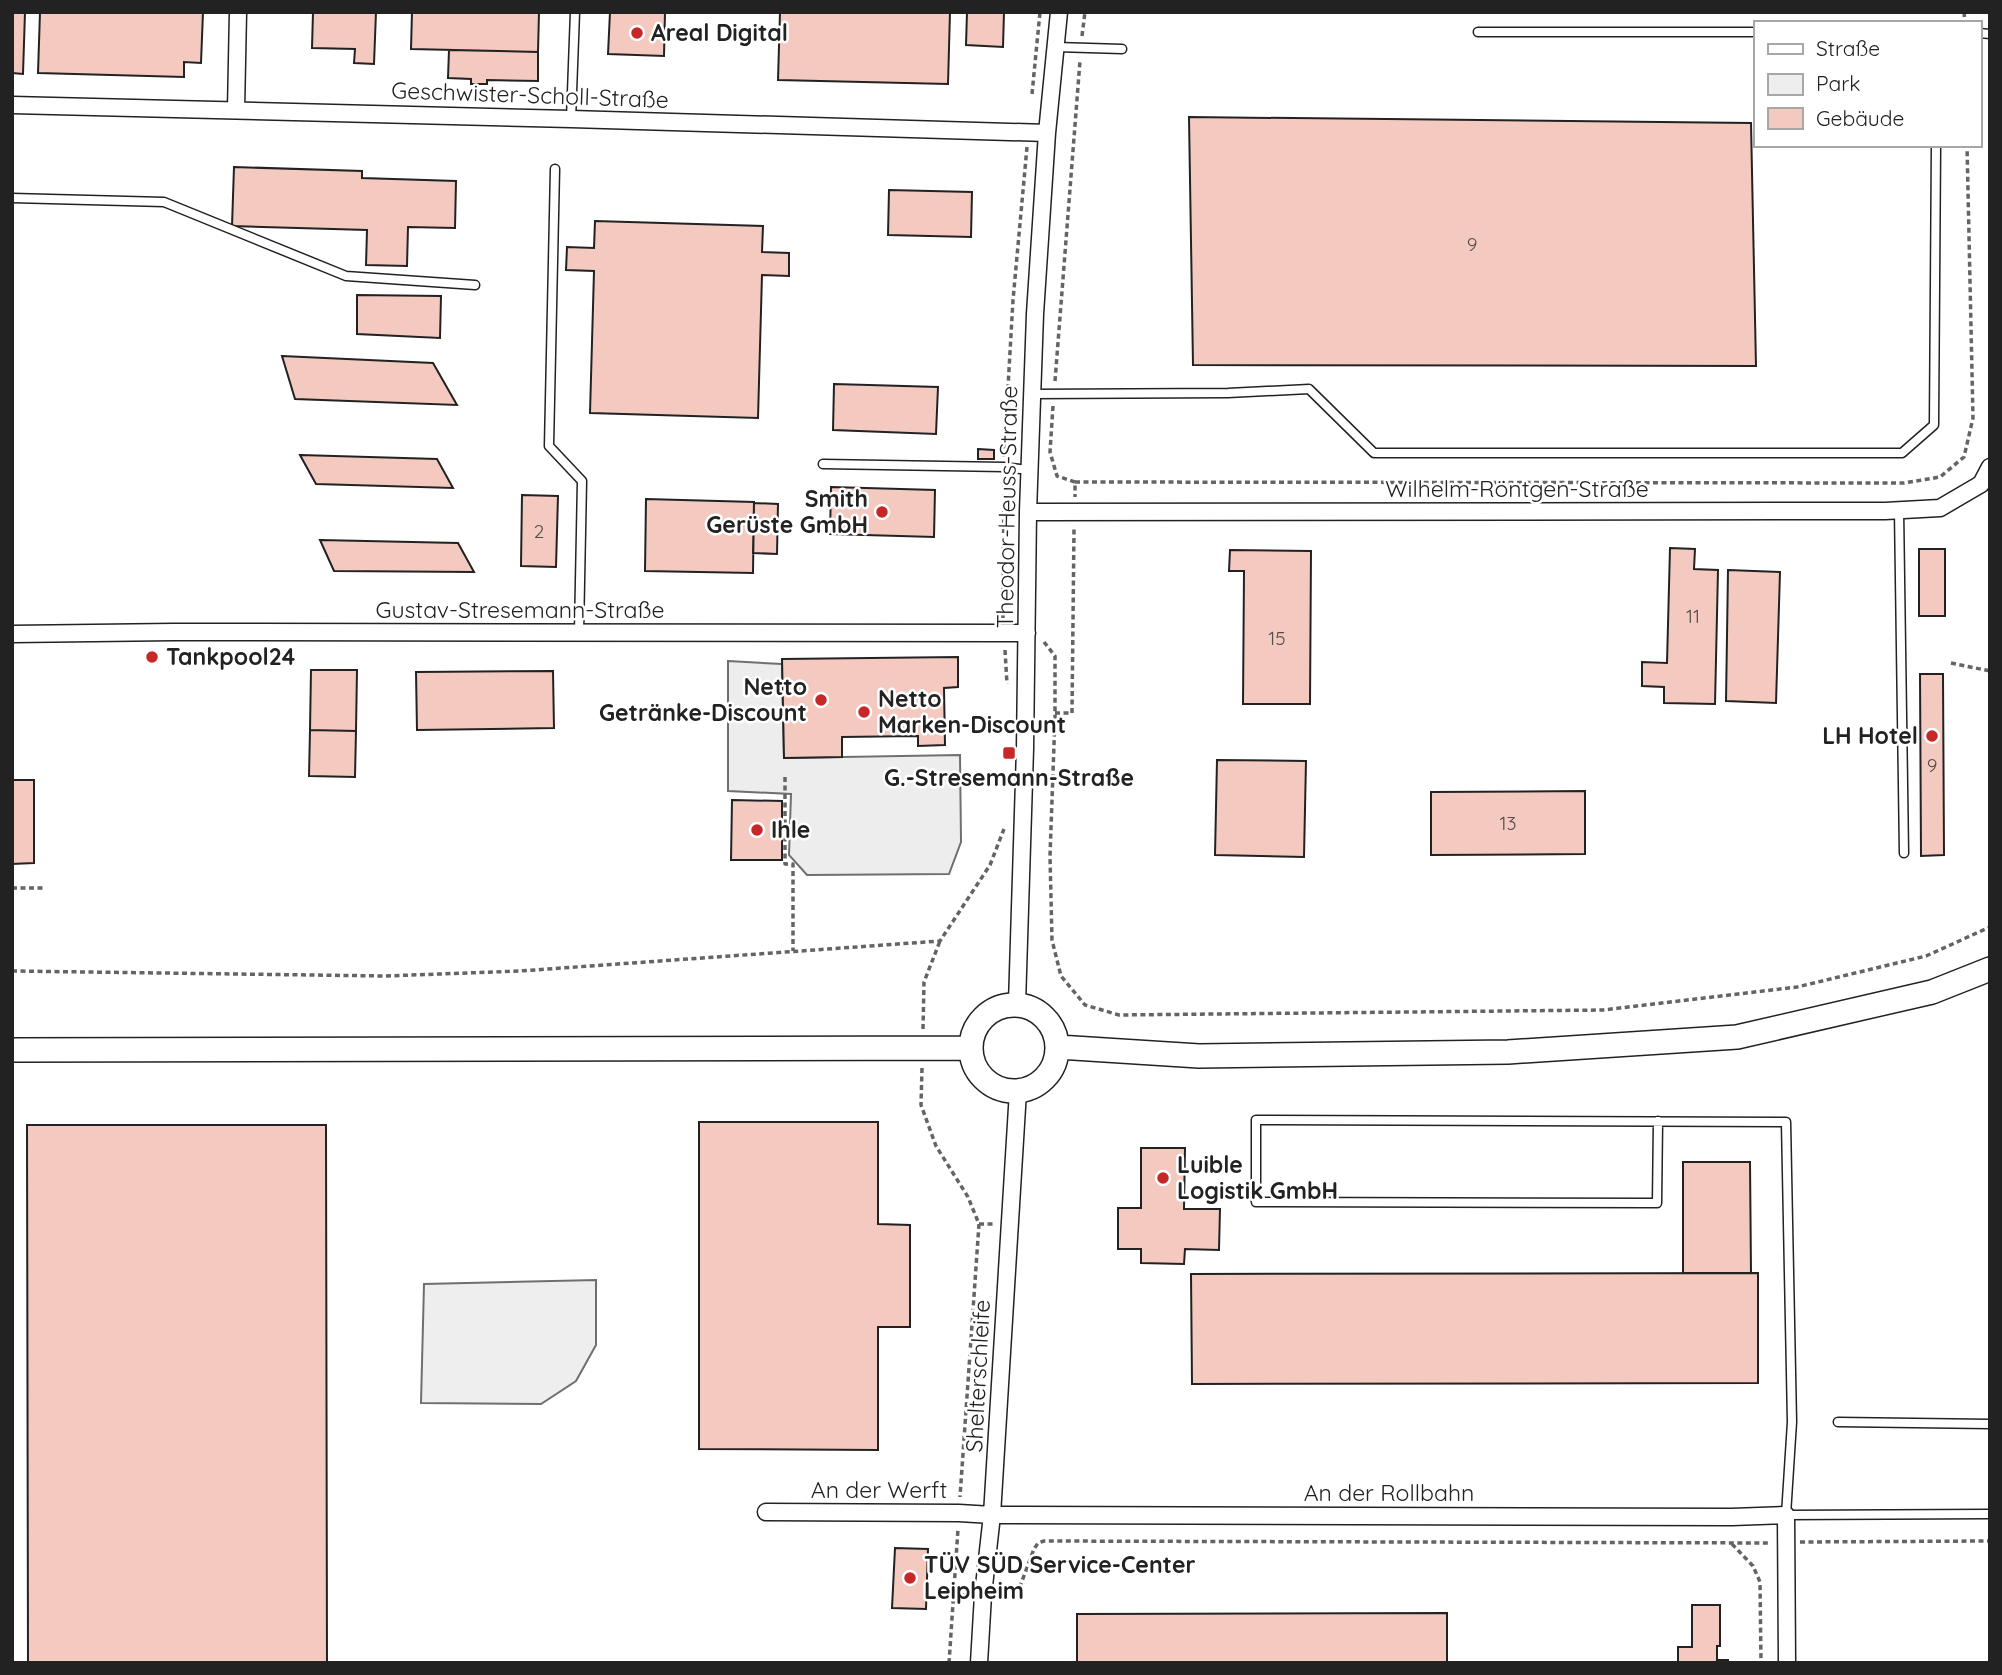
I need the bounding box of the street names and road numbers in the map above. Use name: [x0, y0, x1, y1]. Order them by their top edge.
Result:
street label: Geschwister-Scholl-Straße: [391, 75, 669, 114]
street label: Theodor-Heuss-Straße: [990, 385, 1023, 629]
street label: Wilhelm-Röntgen-Straße: [1385, 474, 1649, 503]
street label: Gustav-Stresemann-Straße: [376, 595, 664, 624]
street label: Shelterschleife: [959, 1299, 996, 1453]
street label: An der Werft: [811, 1475, 947, 1504]
street label: An der Rollbahn: [1304, 1478, 1474, 1507]

